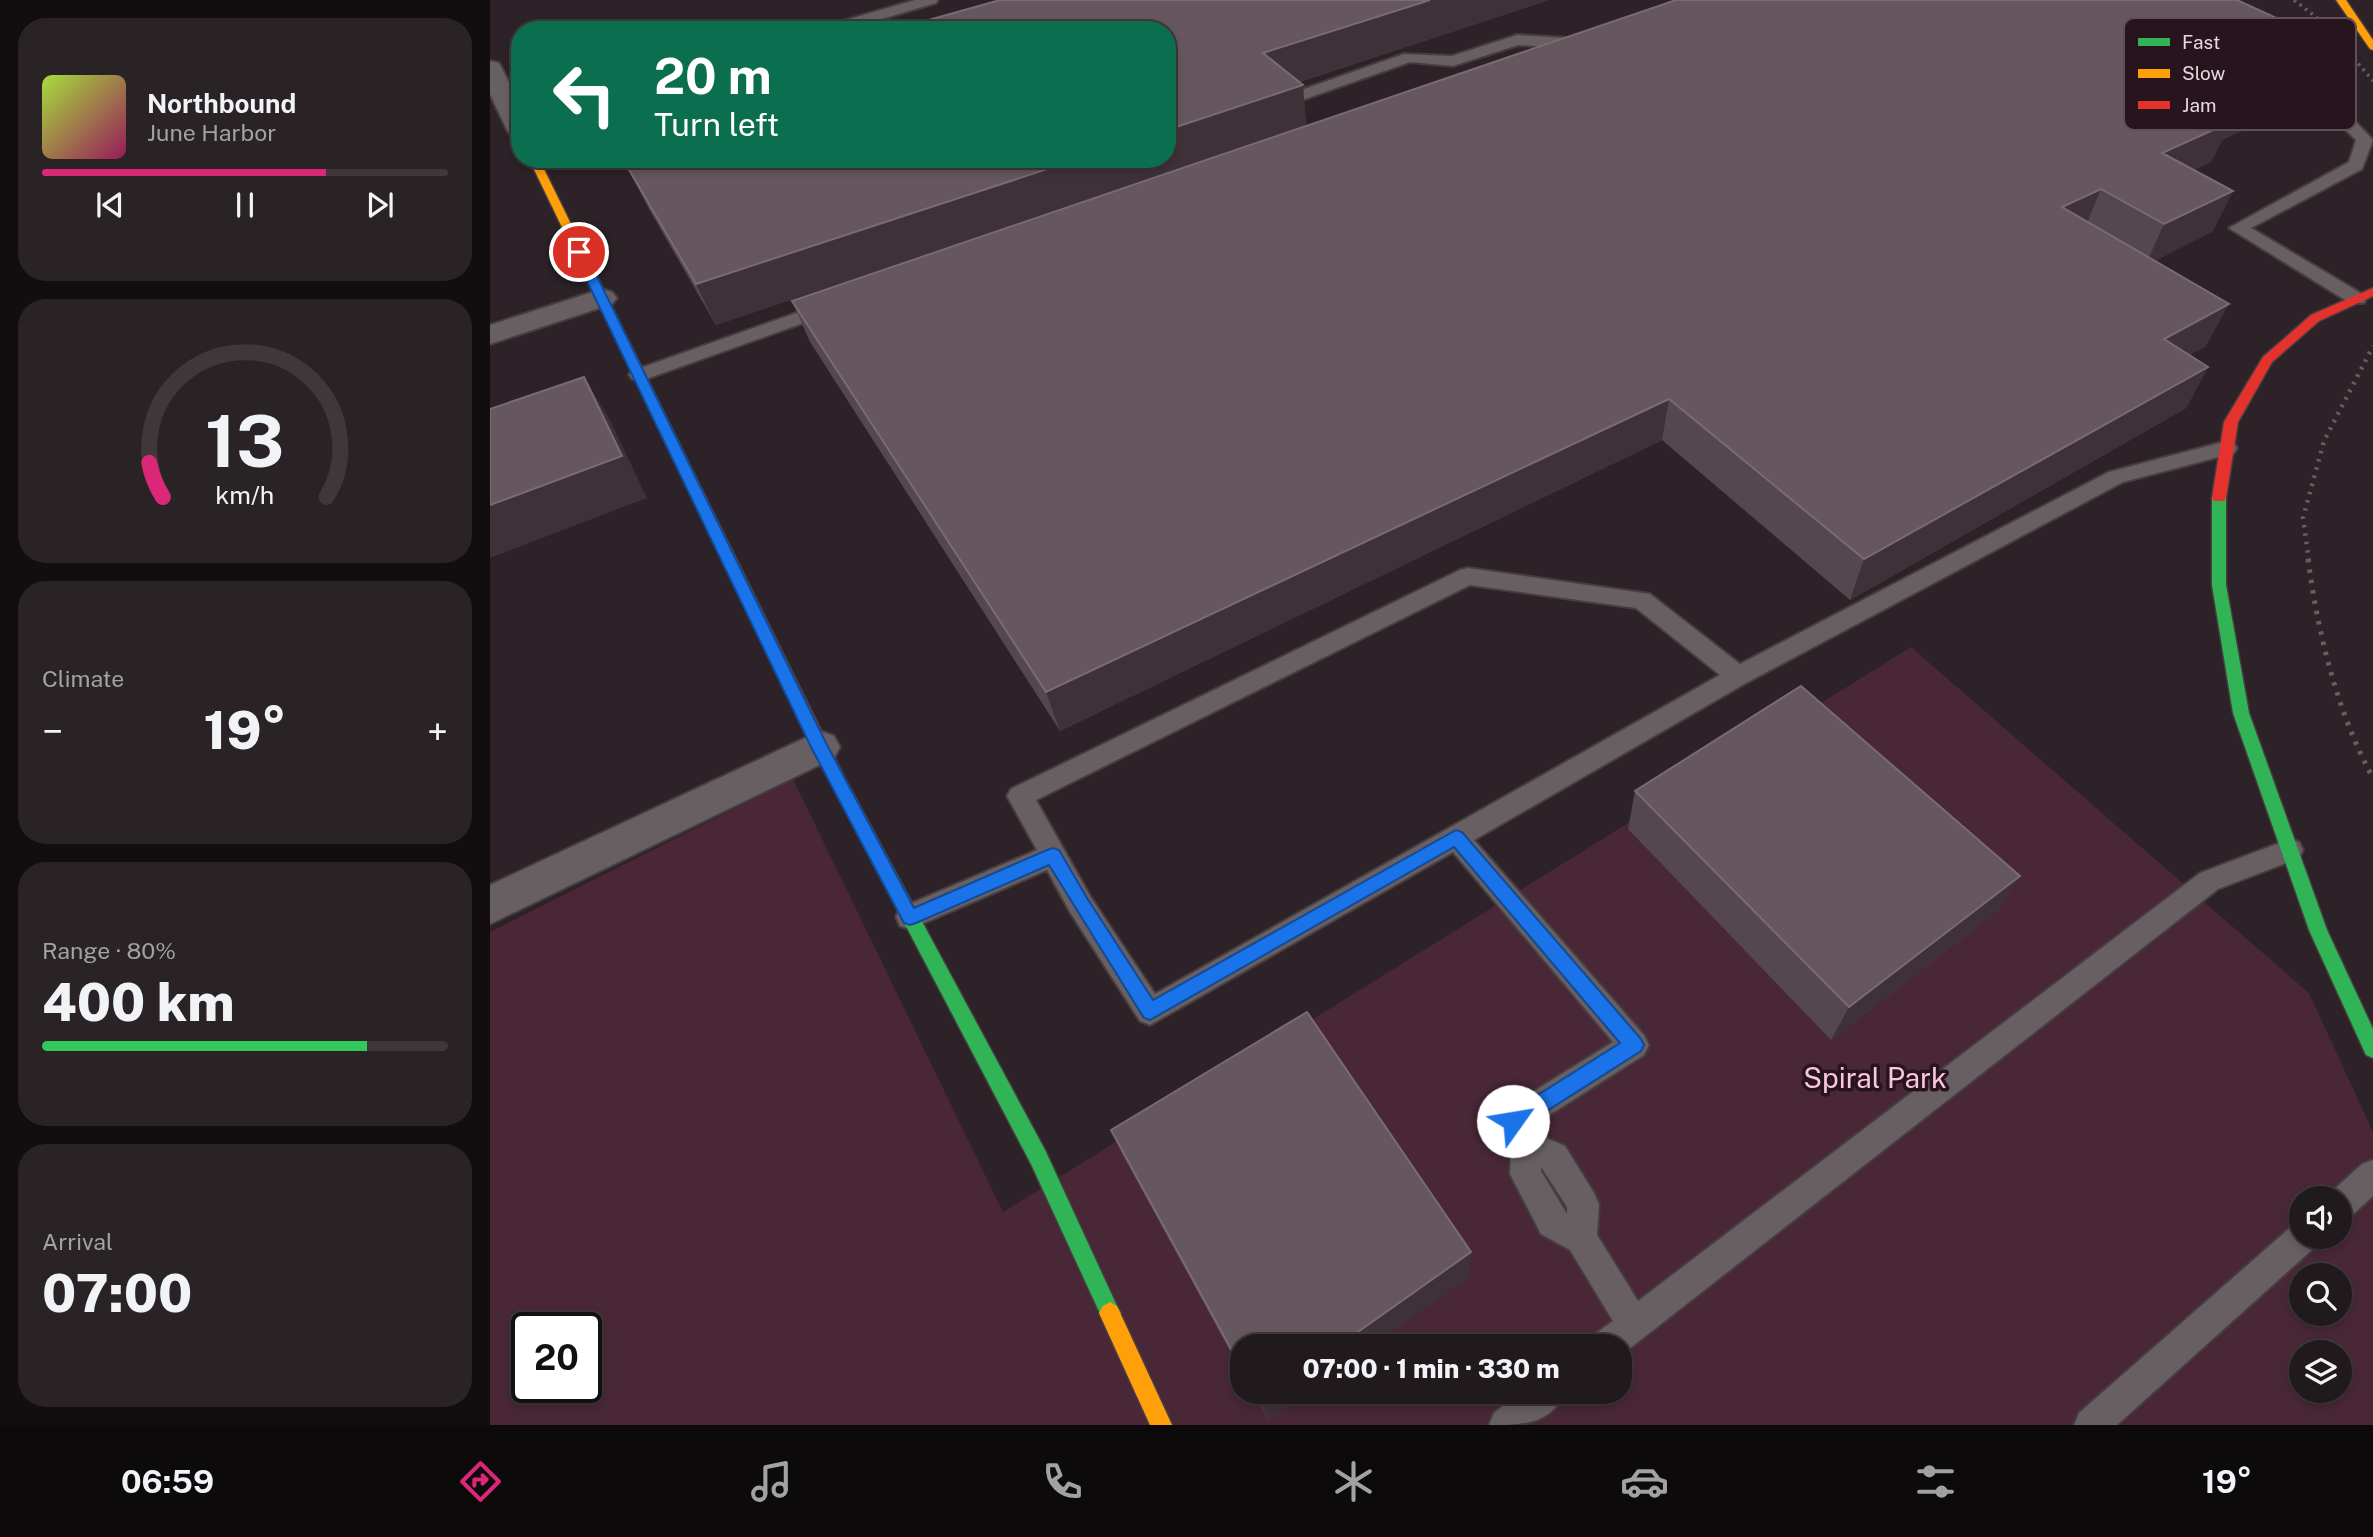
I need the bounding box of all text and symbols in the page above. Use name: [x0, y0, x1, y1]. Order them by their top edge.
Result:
legend: [2124, 18, 2356, 130]
text: Fast: [2182, 31, 2220, 53]
text: 20 m: [654, 47, 772, 105]
icon: left: [539, 49, 630, 140]
text: Slow: [2182, 62, 2226, 84]
text: Northbound: [147, 88, 296, 119]
text: Jam: [2182, 94, 2216, 116]
text: Turn left: [654, 106, 779, 143]
text: June Harbor: [147, 119, 276, 146]
icon: previous: [91, 186, 129, 224]
icon: pause: [226, 186, 264, 224]
icon: next: [361, 186, 399, 224]
pin: [549, 222, 609, 282]
icon: arrive: [560, 233, 598, 271]
text: 13: [205, 399, 285, 484]
text: km/h: [216, 480, 274, 510]
text: Climate: [42, 665, 124, 692]
text: 19°: [204, 700, 286, 761]
text: −: [42, 709, 63, 754]
text: +: [427, 709, 448, 754]
text: Range · 80%: [42, 937, 176, 964]
text: 400 km: [42, 972, 235, 1033]
park label: Spiral Park: [1803, 1061, 1947, 1094]
position arrow: [1476, 1084, 1550, 1158]
map controls: [2289, 1186, 2352, 1403]
button: sound: [2289, 1186, 2352, 1249]
text: Arrival: [42, 1228, 113, 1255]
text: 07:00: [42, 1263, 192, 1324]
button: search: [2289, 1263, 2352, 1326]
speed limit sign: 20: [511, 1312, 602, 1403]
button: layers: [2289, 1340, 2352, 1403]
text: 07:00 · 1 min · 330 m: [1302, 1353, 1560, 1384]
icon: directions: [456, 1457, 505, 1506]
icon: music: [747, 1457, 796, 1506]
icon: phone: [1038, 1457, 1087, 1506]
icon: climate: [1329, 1457, 1378, 1506]
icon: car: [1620, 1457, 1669, 1506]
icon: filters: [1911, 1457, 1960, 1506]
text: 06:59: [121, 1463, 214, 1500]
text: 19°: [2202, 1463, 2252, 1500]

